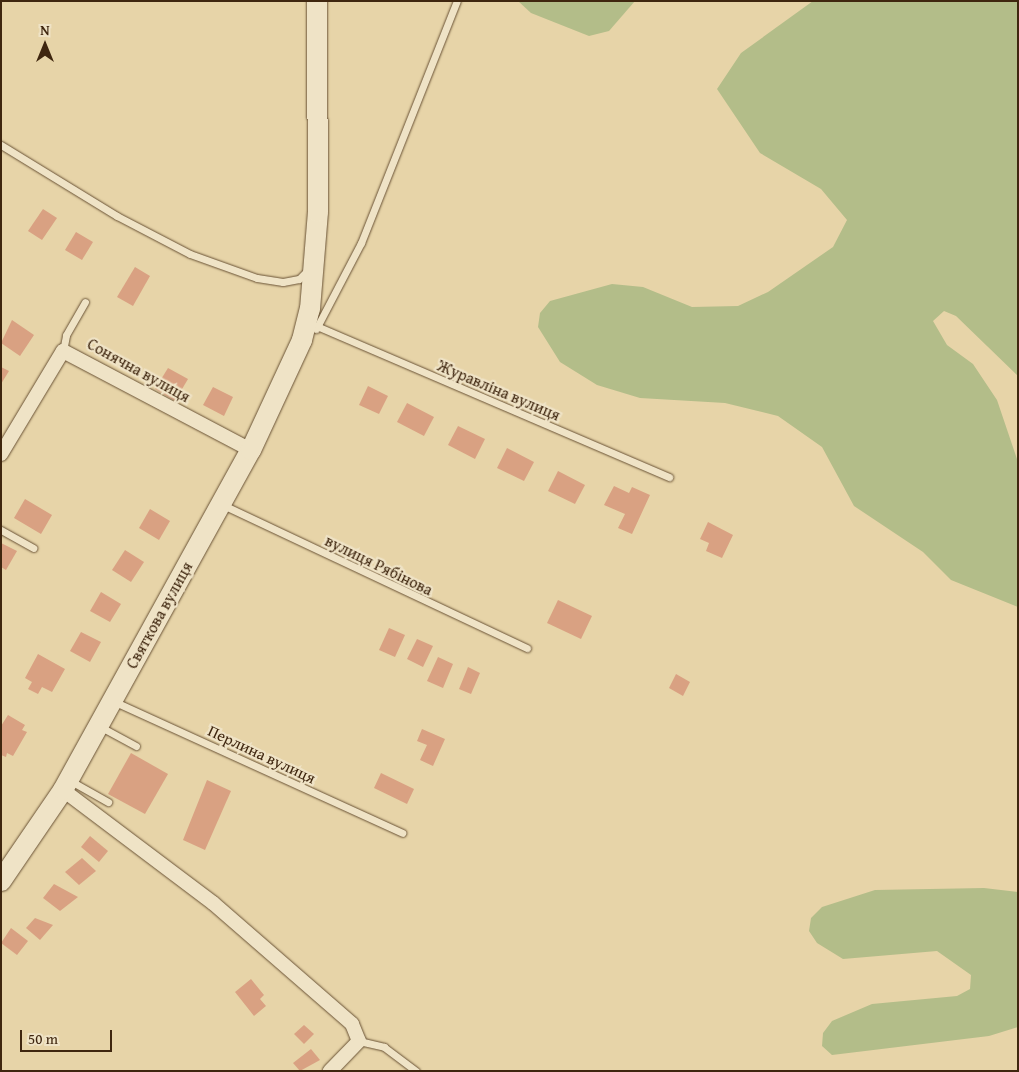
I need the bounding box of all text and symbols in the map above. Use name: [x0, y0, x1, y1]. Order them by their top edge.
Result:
north arrow: [20, 20, 70, 70]
text: N: [40, 20, 50, 40]
street label: Сонячна вулиця: [84, 334, 194, 406]
street label: Журавліна вулиця: [435, 355, 563, 425]
street label: вулиця Рябінова: [322, 531, 436, 599]
street label: Святкова вулиця: [122, 558, 196, 672]
street label: Перлина вулиця: [205, 721, 319, 787]
scale bar: [22, 1020, 115, 1052]
text: 50 m: [28, 1028, 58, 1049]

